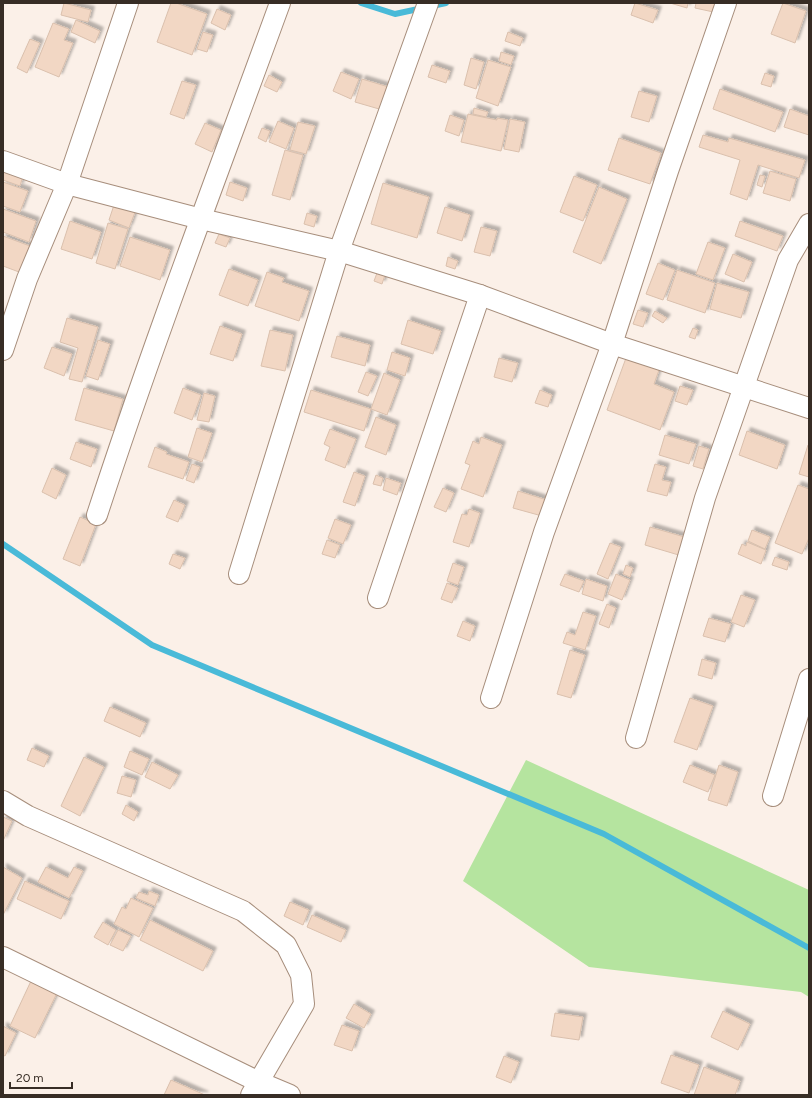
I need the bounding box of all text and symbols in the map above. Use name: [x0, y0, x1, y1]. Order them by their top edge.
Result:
scale bar: [10, 1064, 72, 1090]
text: 20 m: [16, 1071, 44, 1085]

